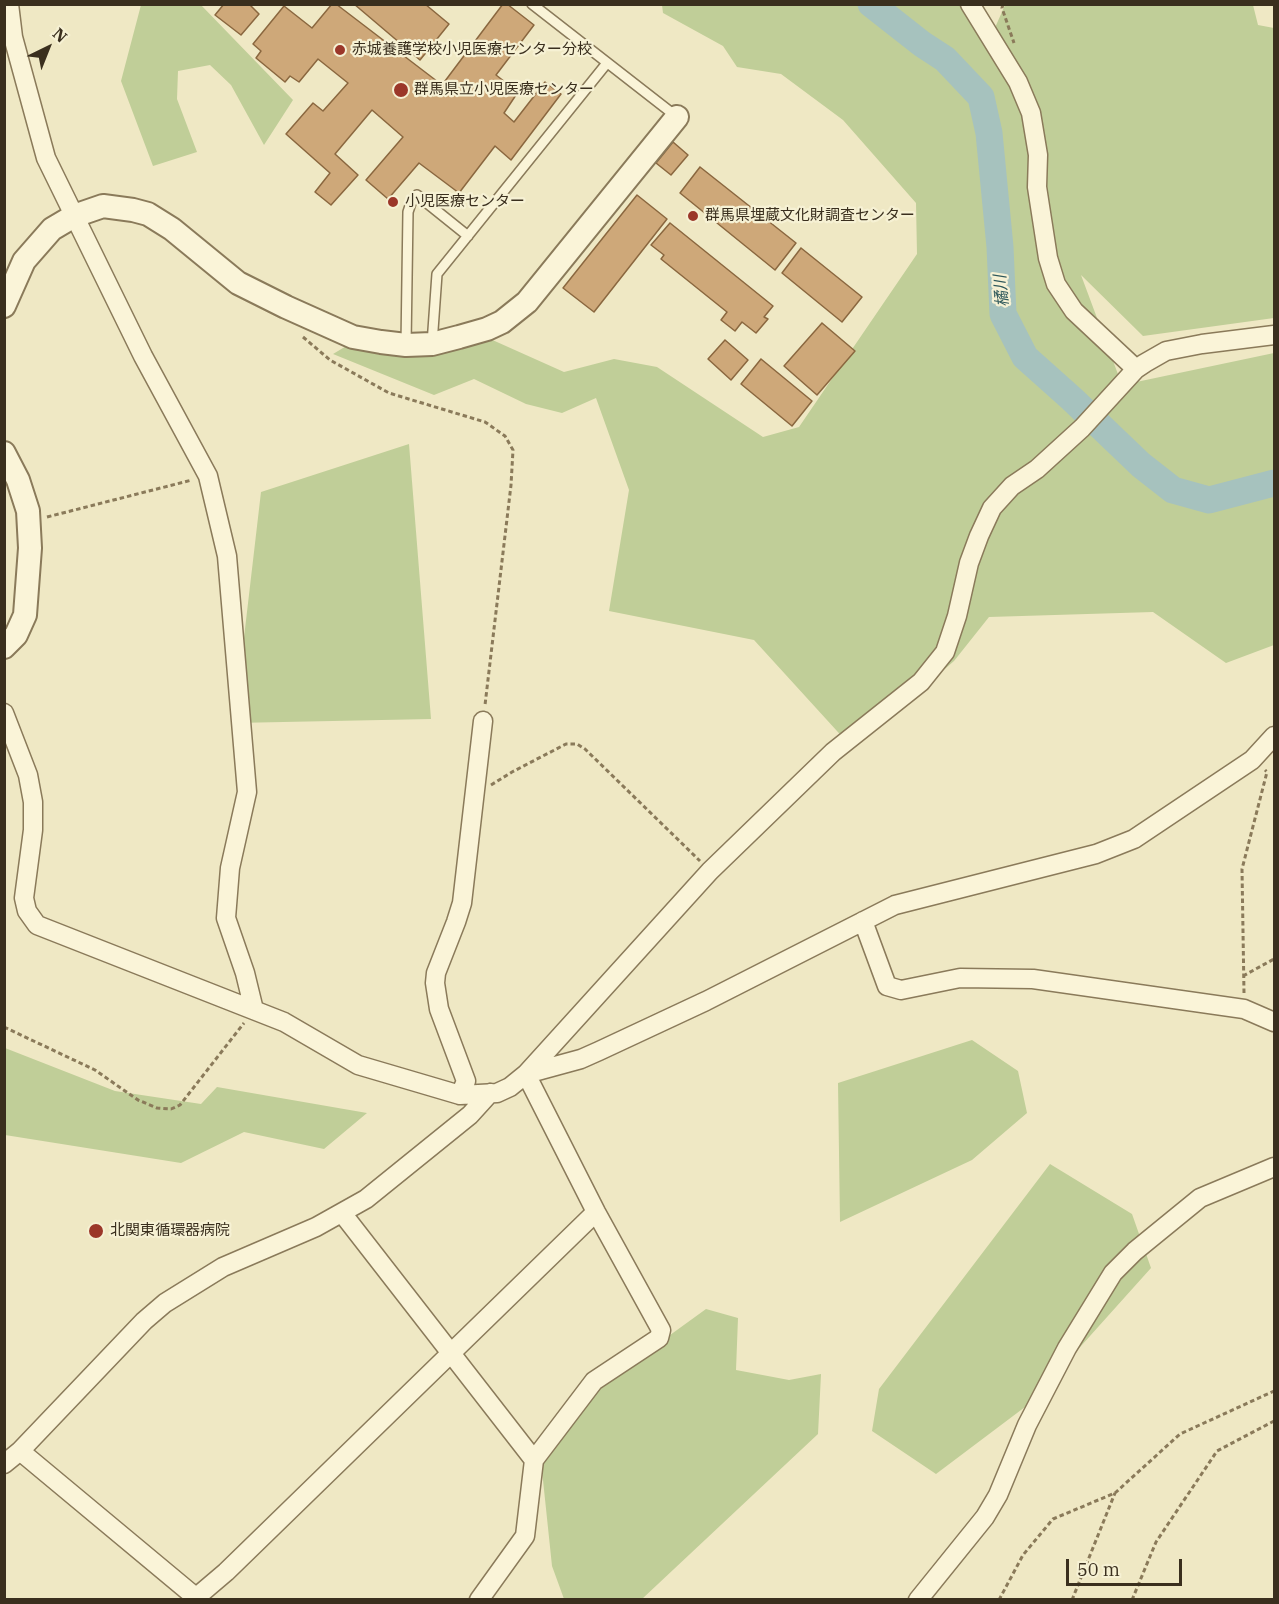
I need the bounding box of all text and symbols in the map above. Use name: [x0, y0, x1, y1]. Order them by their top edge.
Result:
north arrow: [18, 18, 78, 78]
text: N: [49, 23, 72, 46]
place label: 赤城養護学校小児医療センター分校: [352, 41, 592, 59]
marker: 赤城養護学校小児医療センター分校: [333, 43, 347, 57]
marker: 群馬県立小児医療センター: [392, 81, 410, 99]
place label: 群馬県立小児医療センター: [414, 81, 594, 99]
place label: 小児医療センター: [405, 193, 525, 211]
marker: 小児医療センター: [386, 195, 400, 209]
place label: 群馬県埋蔵文化財調査センター: [705, 207, 915, 225]
marker: 群馬県埋蔵文化財調査センター: [686, 209, 700, 223]
water label: 橘川: [991, 274, 1013, 308]
marker: 北関東循環器病院: [87, 1222, 105, 1240]
place label: 北関東循環器病院: [110, 1222, 230, 1240]
scale bar: [1069, 1547, 1184, 1585]
text: 50 m: [1077, 1558, 1120, 1581]

